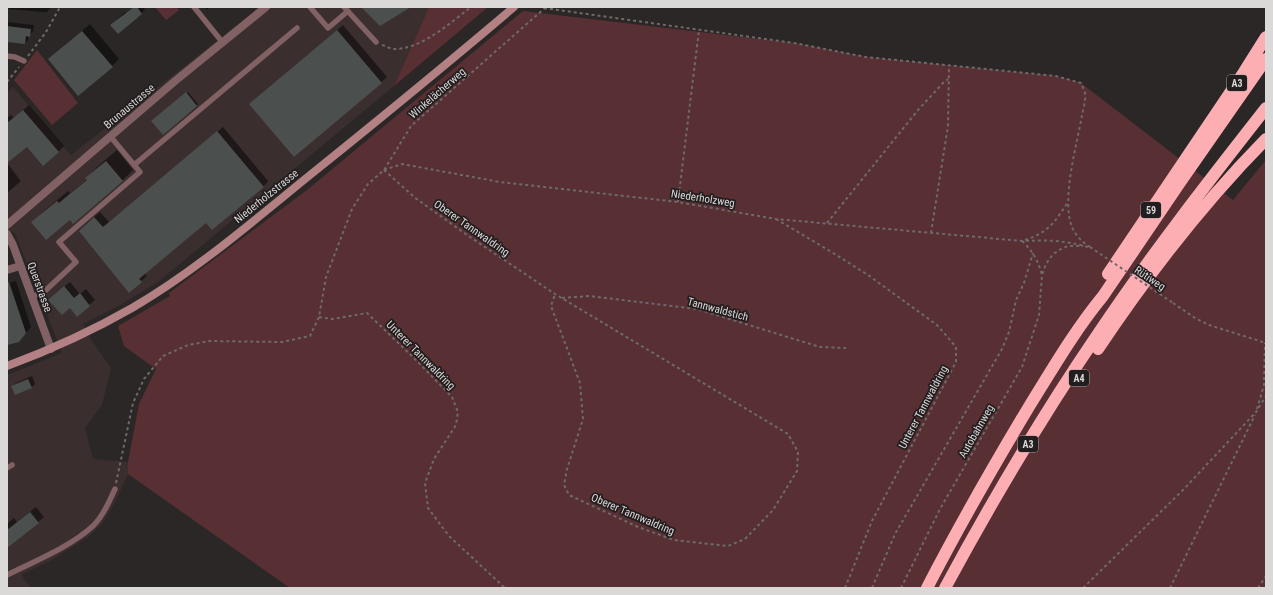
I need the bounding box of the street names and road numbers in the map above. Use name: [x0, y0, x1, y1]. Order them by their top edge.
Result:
street label: Winkelächerweg: [406, 65, 468, 121]
road number: A3: [1227, 75, 1247, 91]
street label: Brunaustrasse: [101, 81, 157, 131]
street label: Niederholzstrasse: [232, 167, 301, 226]
street label: Niederholzweg: [670, 187, 736, 210]
street label: Oberer Tannwaldring: [431, 197, 512, 259]
road number: 59: [1141, 202, 1161, 218]
street label: Querstrasse: [24, 260, 55, 314]
street label: Rütiweg: [1132, 263, 1168, 293]
street label: Tannwaldstich: [686, 295, 750, 324]
street label: Unterer Tannwaldring: [384, 318, 458, 392]
street label: Unterer Tannwaldring: [896, 364, 951, 451]
road number: A4: [1069, 370, 1089, 386]
street label: Autobahnweg: [956, 402, 997, 460]
road number: A3: [1018, 436, 1038, 452]
street label: Oberer Tannwaldring: [589, 491, 676, 538]

